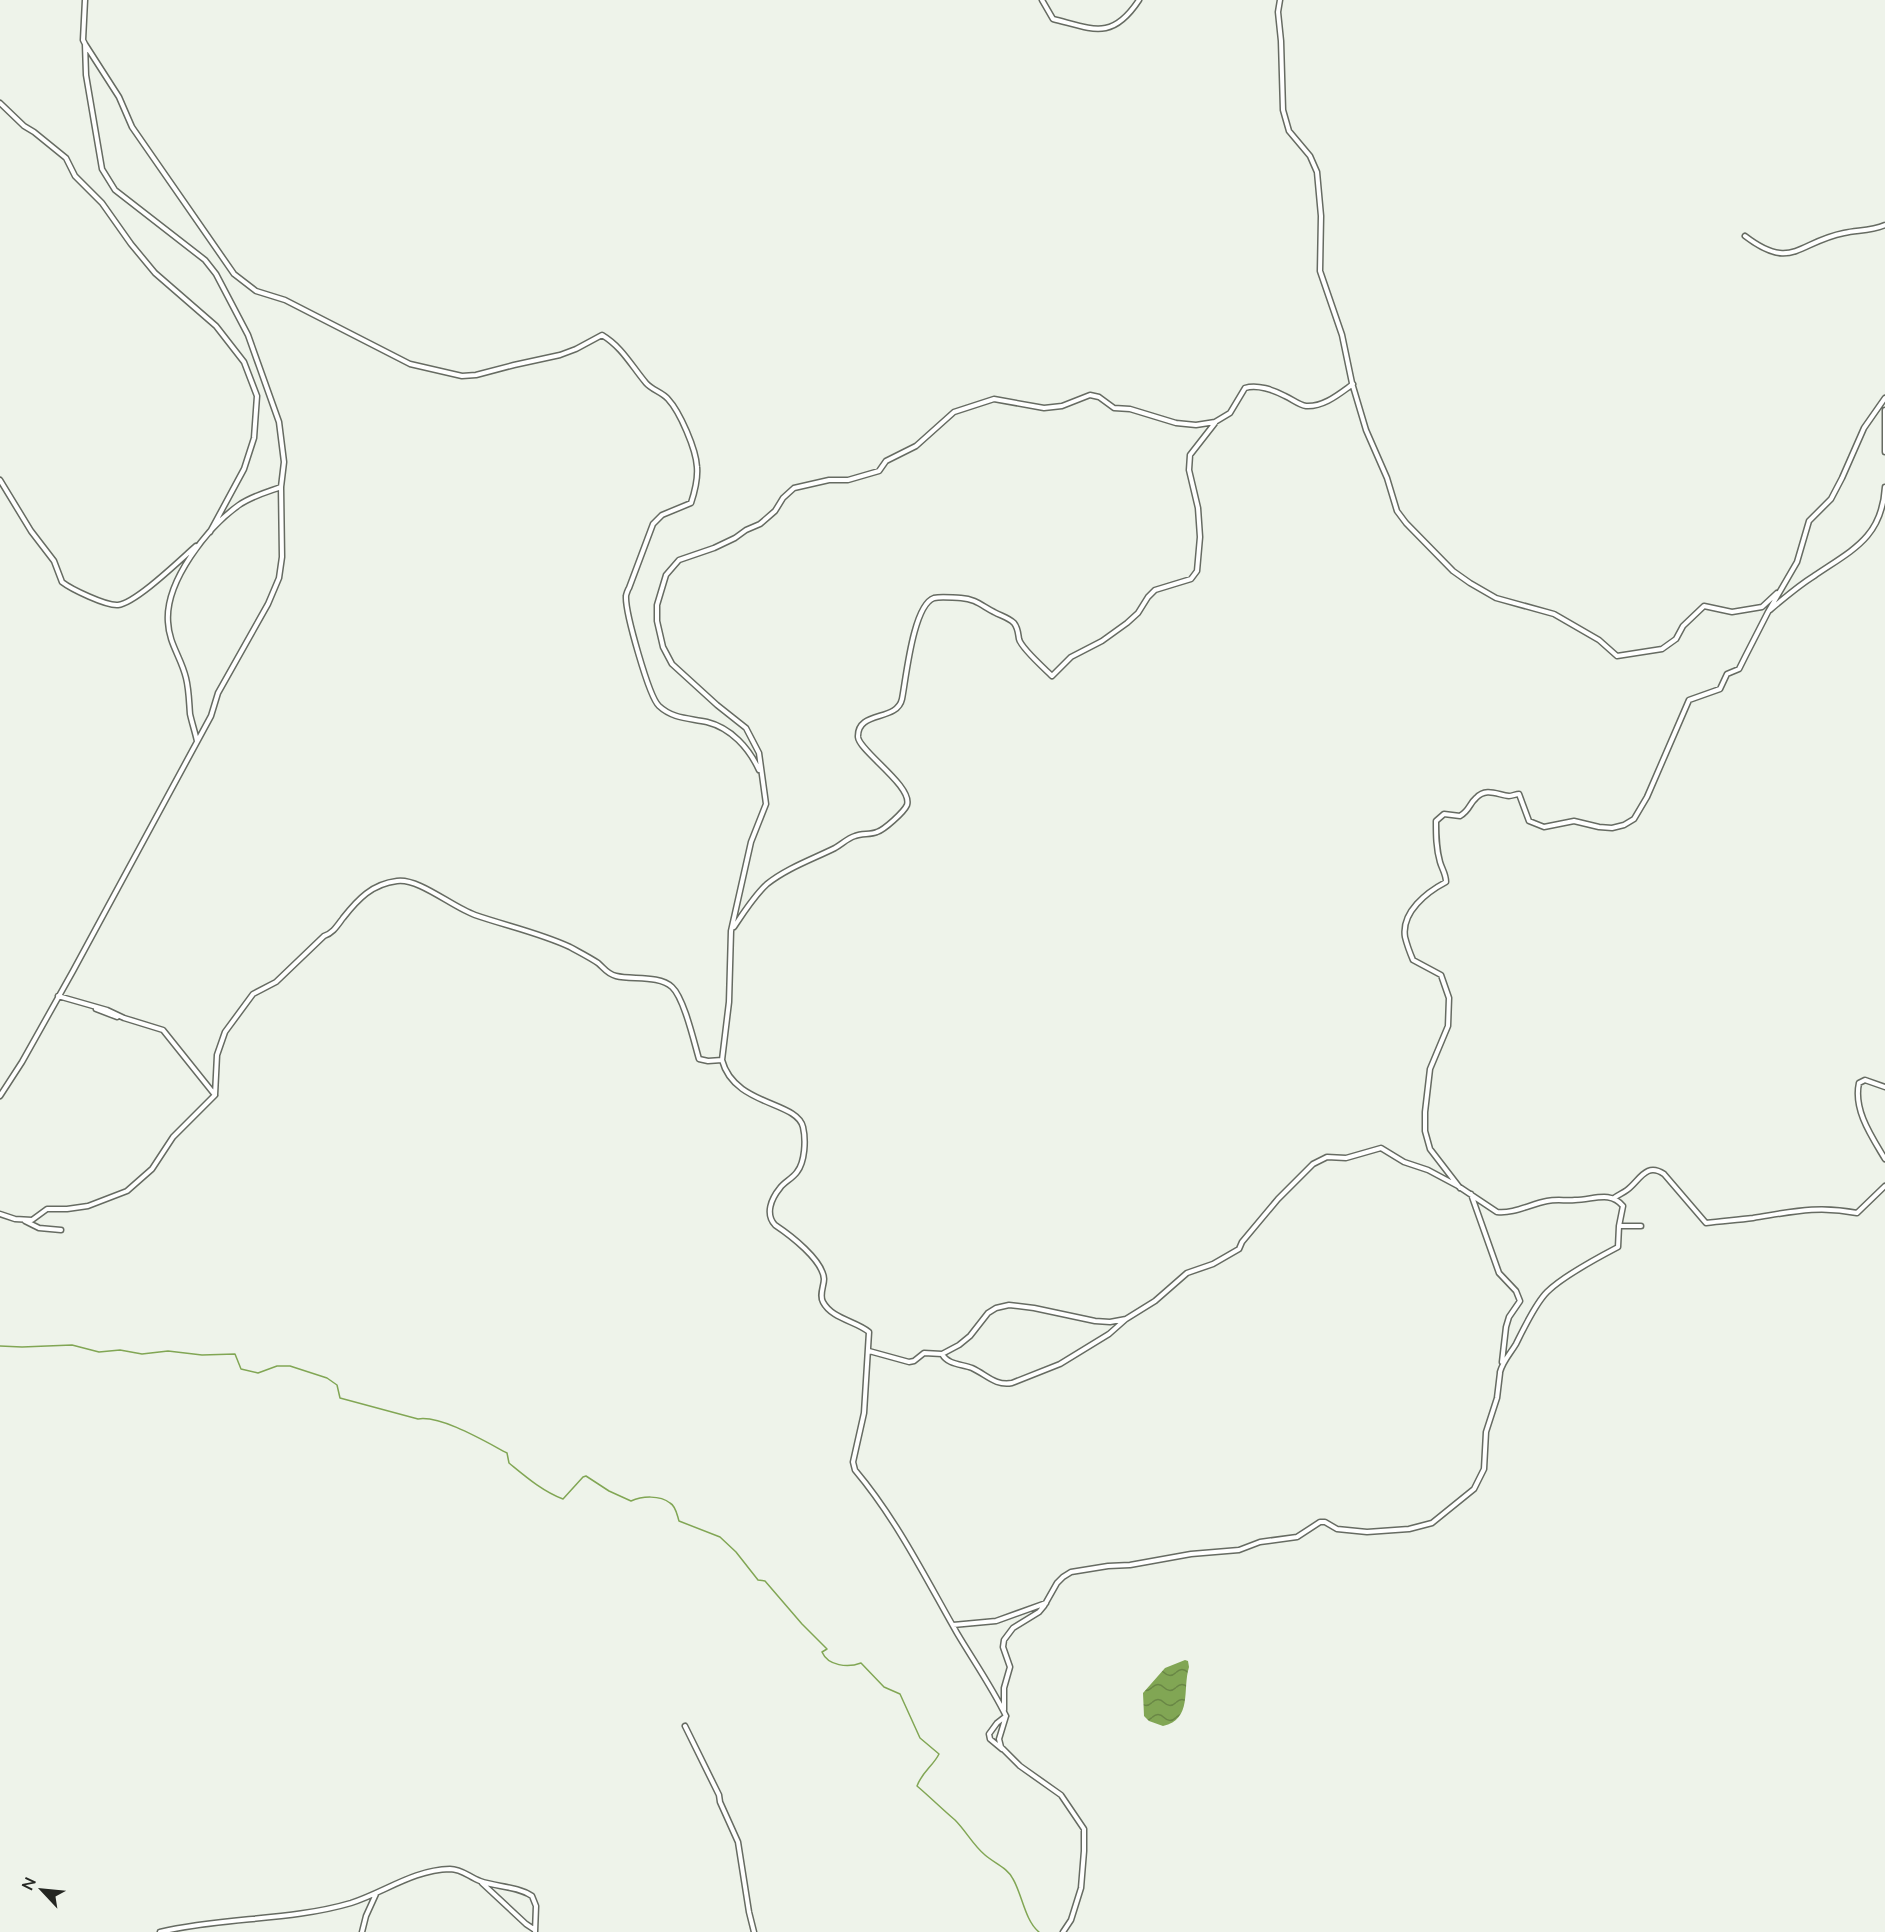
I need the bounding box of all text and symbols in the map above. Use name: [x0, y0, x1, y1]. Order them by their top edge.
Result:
north arrow: [12, 1860, 72, 1920]
text: N: [17, 1874, 42, 1894]

